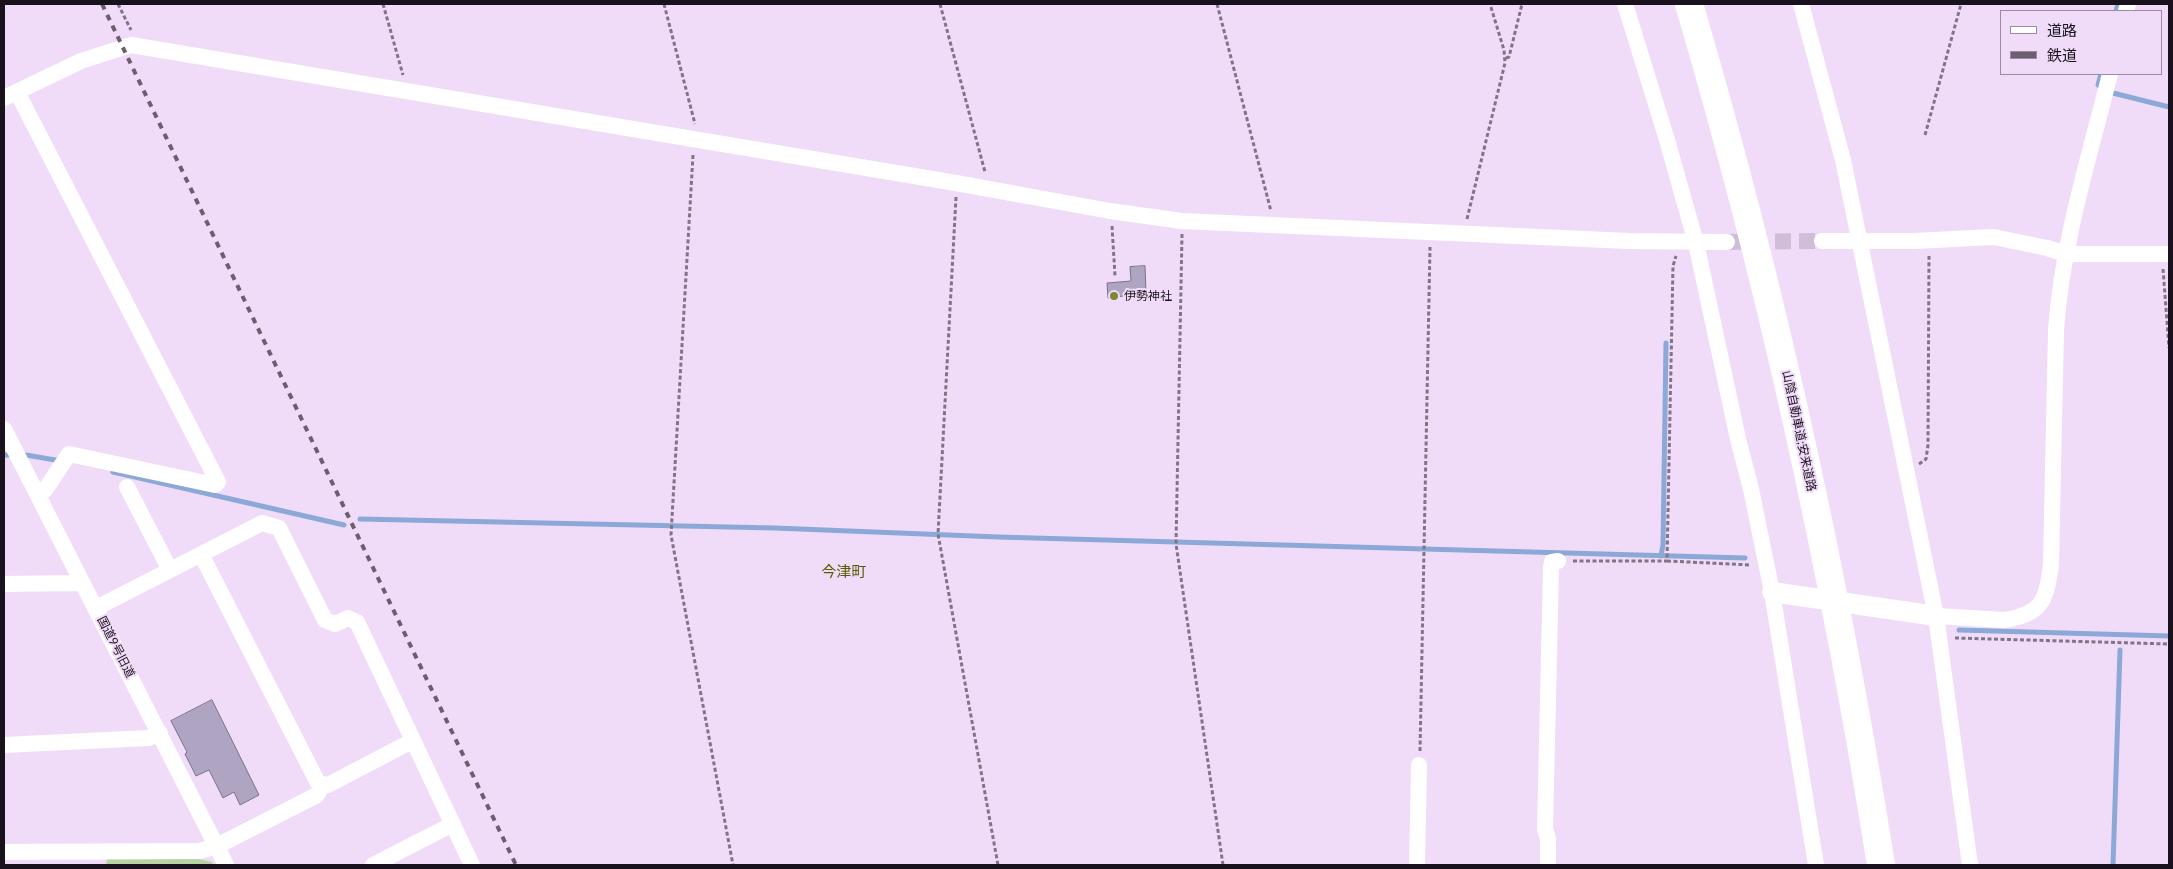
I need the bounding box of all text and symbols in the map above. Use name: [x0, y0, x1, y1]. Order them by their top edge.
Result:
legend: [2000, 10, 2163, 75]
text: 道路: [2047, 21, 2077, 39]
text: 鉄道: [2047, 46, 2077, 64]
place label: 伊勢神社: [1124, 289, 1172, 303]
marker: 伊勢神社: [1108, 290, 1120, 302]
street label: 山陰自動車道;安来道路: [1779, 369, 1819, 493]
district label: 今津町: [822, 563, 866, 581]
street label: 国道9号旧道: [94, 614, 138, 680]

